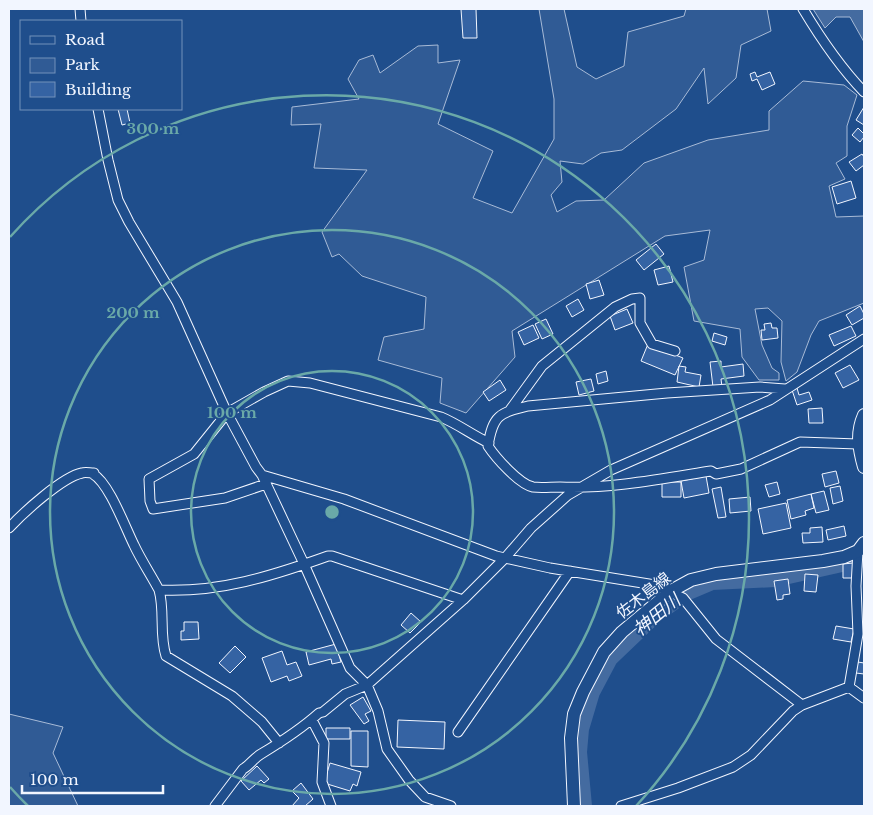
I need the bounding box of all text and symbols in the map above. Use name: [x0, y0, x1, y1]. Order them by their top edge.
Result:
legend: [20, 20, 182, 110]
text: Road: [65, 30, 105, 49]
text: Park: [65, 55, 101, 74]
text: Building: [65, 80, 132, 99]
text: 300 m: [127, 119, 180, 138]
text: 200 m: [107, 303, 160, 322]
text: 100 m: [207, 403, 257, 422]
centre of rings: [323, 503, 341, 521]
street label: 佐木島線: [612, 567, 674, 623]
water label: 神田川: [629, 588, 686, 641]
scale bar: [22, 762, 164, 794]
text: 100 m: [30, 770, 79, 789]

